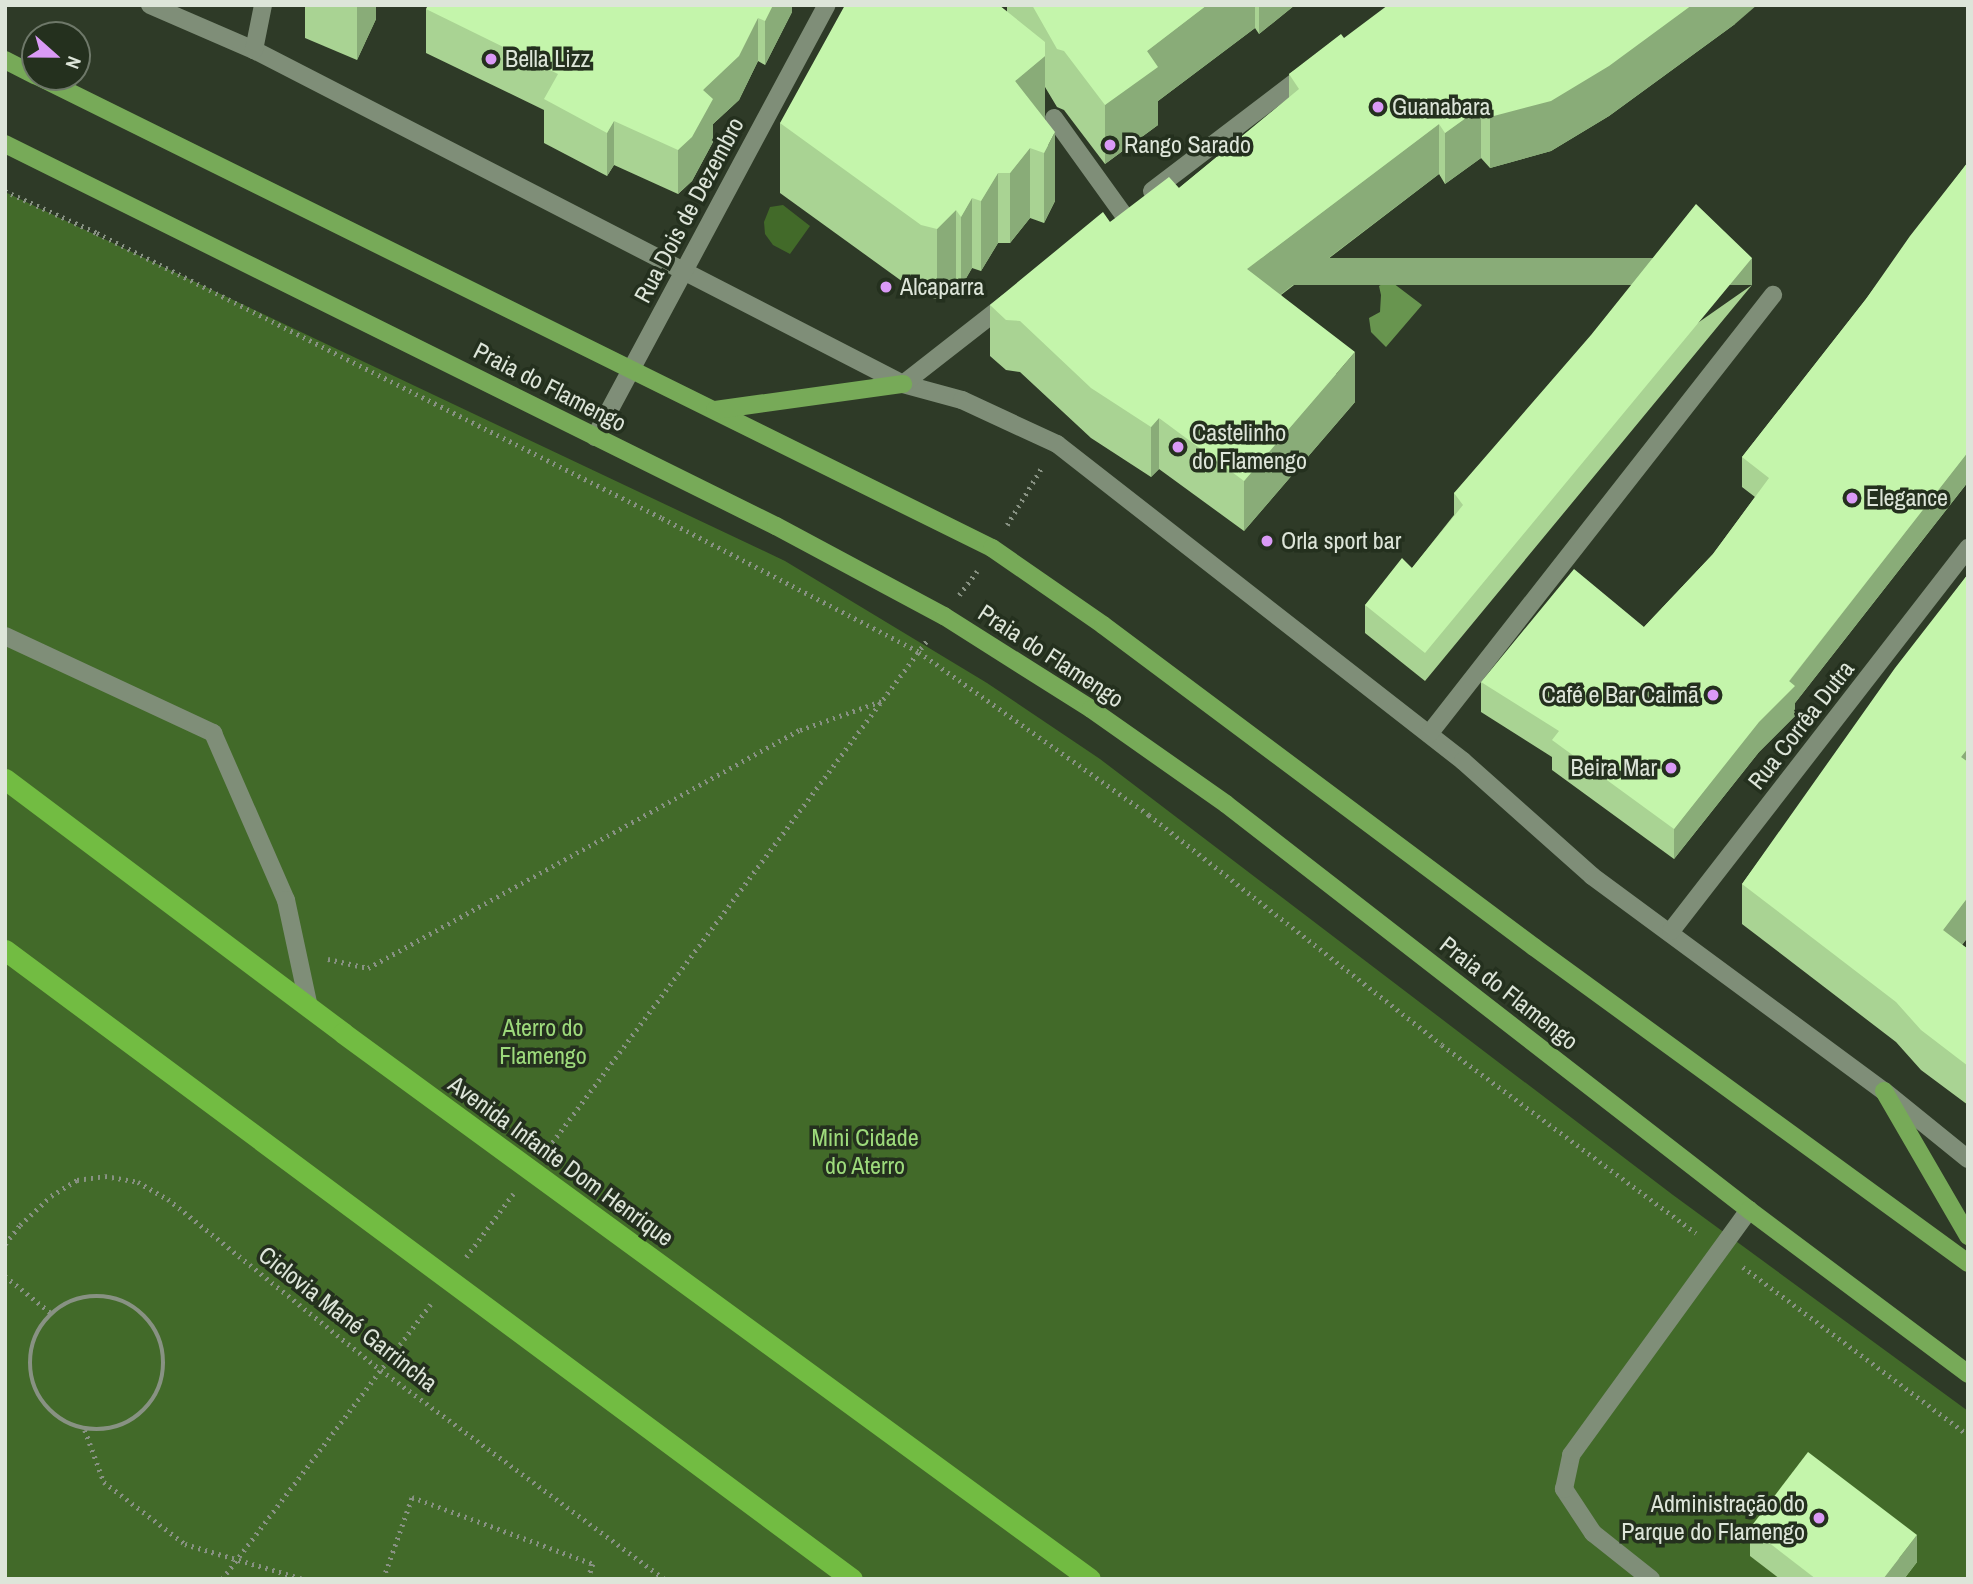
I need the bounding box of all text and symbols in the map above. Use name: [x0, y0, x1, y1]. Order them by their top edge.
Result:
north arrow: [21, 21, 91, 91]
place label: Bella Lizz: [505, 45, 590, 73]
marker: Bella Lizz: [483, 51, 499, 67]
text: N: [60, 53, 88, 73]
place label: Guanabara: [1392, 93, 1490, 121]
marker: Guanabara: [1370, 99, 1386, 115]
street label: Rua Dois de Dezembro: [628, 112, 750, 308]
place label: Rango Sarado: [1124, 131, 1251, 159]
marker: Rango Sarado: [1102, 137, 1118, 153]
place label: Alcaparra: [900, 273, 984, 301]
marker: Alcaparra: [878, 279, 894, 295]
street label: Praia do Flamengo: [469, 336, 631, 438]
place label: Castelinho do Flamengo: [1192, 419, 1307, 475]
marker: Castelinho do Flamengo: [1170, 439, 1186, 455]
place label: Elegance: [1866, 484, 1948, 512]
marker: Elegance: [1844, 490, 1860, 506]
place label: Orla sport bar: [1281, 527, 1401, 555]
marker: Orla sport bar: [1259, 533, 1275, 549]
street label: Praia do Flamengo: [973, 598, 1129, 714]
street label: Rua Corrêa Dutra: [1742, 655, 1860, 795]
place label: Café e Bar Caimã: [1541, 681, 1699, 709]
marker: Café e Bar Caimã: [1705, 687, 1721, 703]
place label: Beira Mar: [1571, 754, 1657, 782]
marker: Beira Mar: [1663, 760, 1679, 776]
street label: Praia do Flamengo: [1434, 930, 1584, 1056]
park label: Aterro do Flamengo: [499, 1014, 587, 1070]
street label: Avenida Infante Dom Henrique: [443, 1070, 679, 1252]
park label: Mini Cidade do Aterro: [811, 1124, 919, 1180]
street label: Ciclovia Mané Garrincha: [253, 1240, 443, 1398]
place label: Administração do Parque do Flamengo: [1621, 1490, 1805, 1546]
marker: Administração do Parque do Flamengo: [1811, 1510, 1827, 1526]

